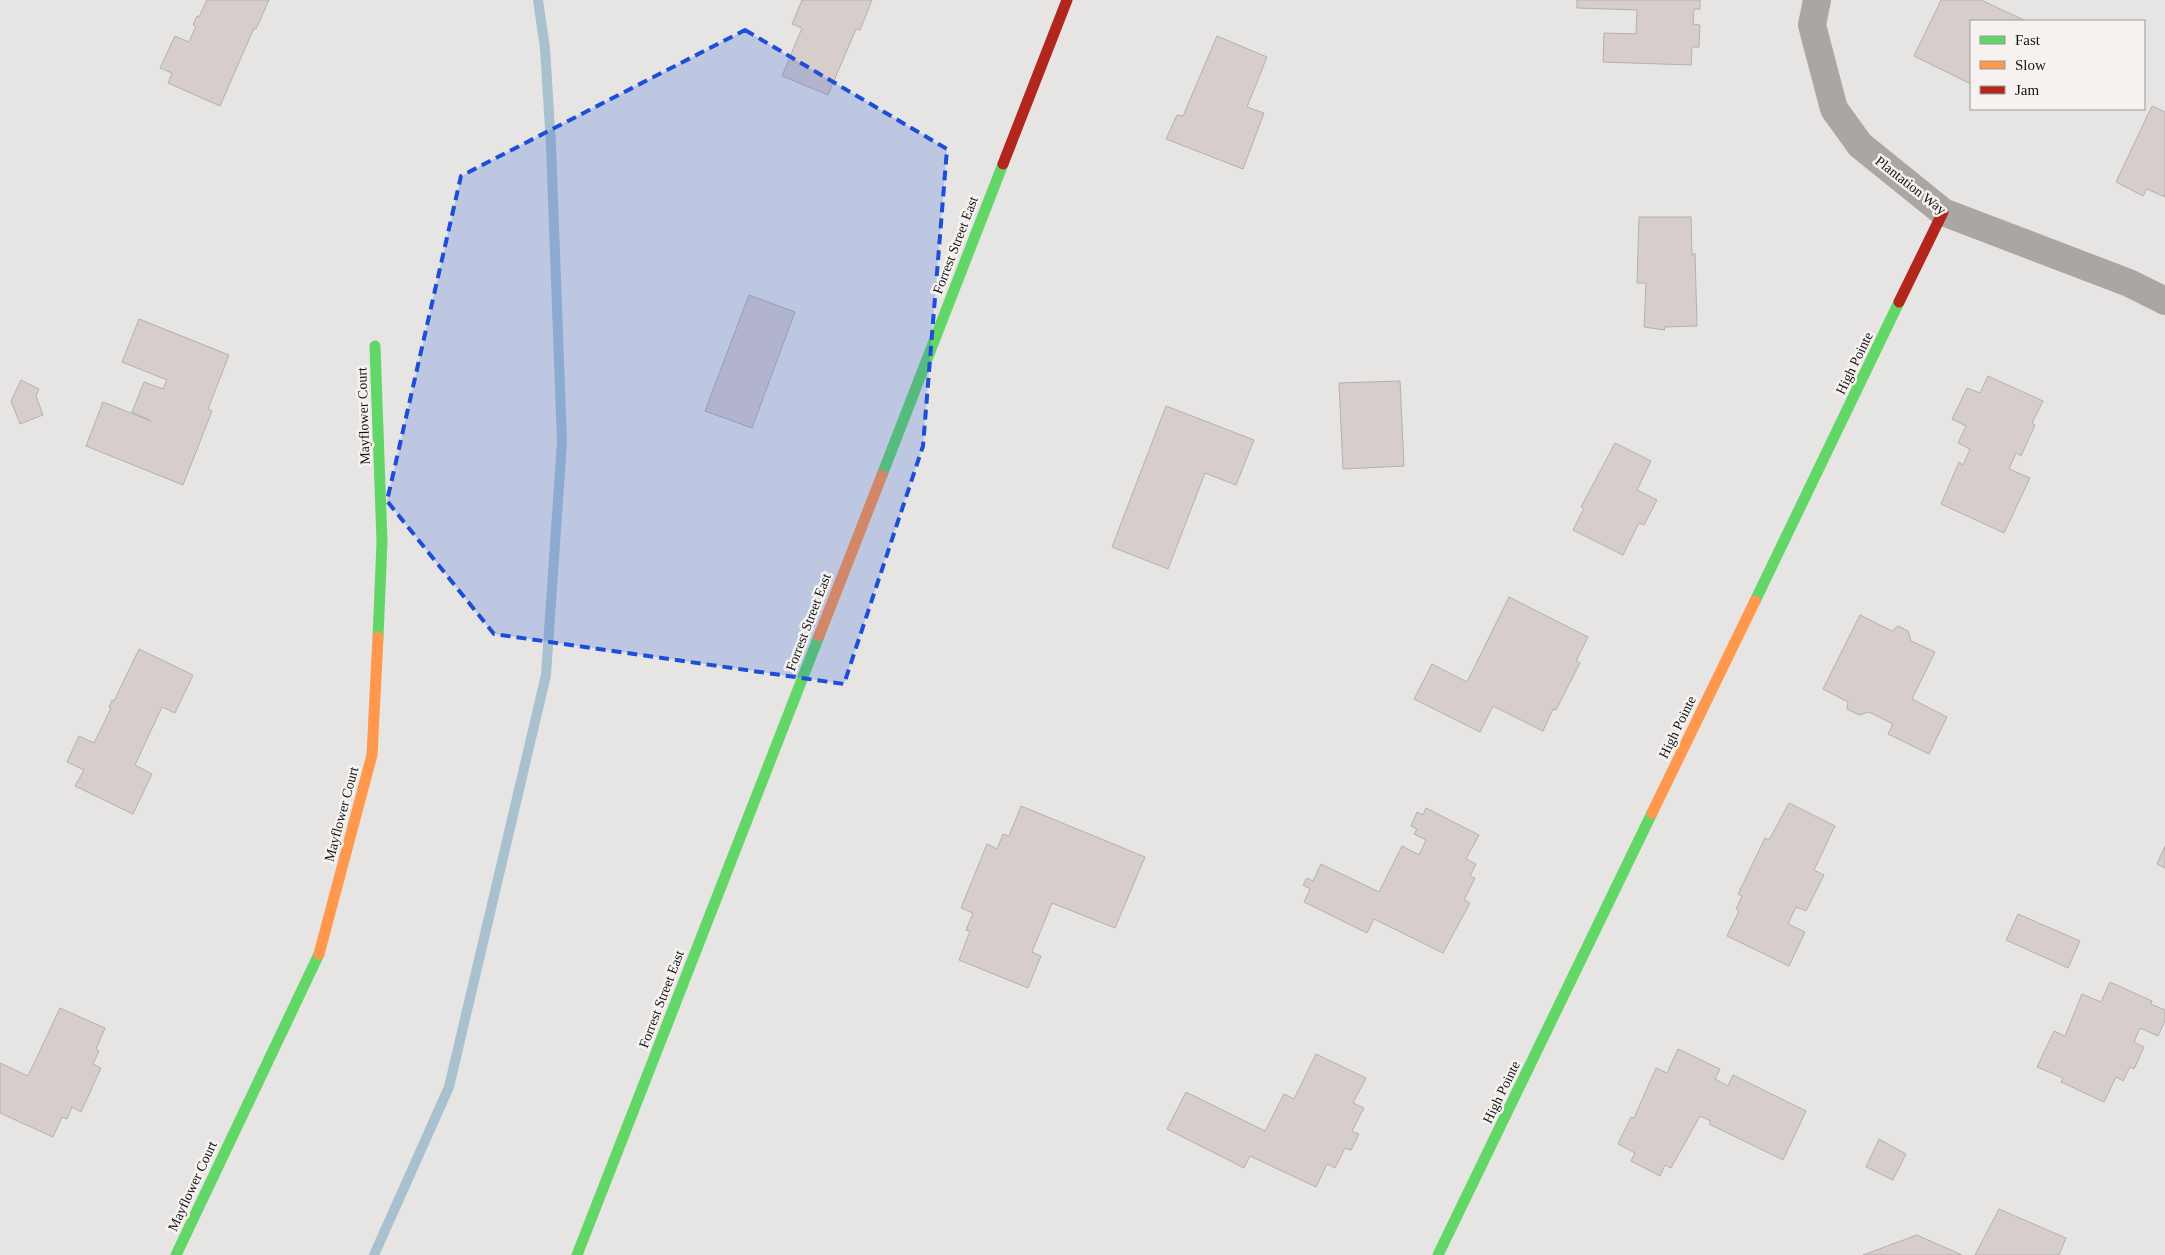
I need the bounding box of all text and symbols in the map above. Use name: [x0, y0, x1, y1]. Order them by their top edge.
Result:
legend: [1970, 20, 2145, 110]
text: Fast: [2015, 32, 2041, 48]
text: Slow: [2015, 57, 2046, 73]
text: Jam: [2015, 82, 2039, 98]
street label: Plantation Way: [1872, 153, 1949, 218]
street label: Forrest Street East: [930, 194, 981, 296]
street label: High Pointe: [1833, 330, 1876, 397]
street label: Mayflower Court: [354, 367, 373, 465]
street label: Forrest Street East: [783, 571, 834, 673]
street label: High Pointe: [1656, 694, 1699, 761]
street label: Mayflower Court: [322, 765, 361, 863]
street label: Forrest Street East: [636, 948, 687, 1050]
street label: High Pointe: [1480, 1059, 1523, 1126]
street label: Mayflower Court: [165, 1139, 220, 1234]

